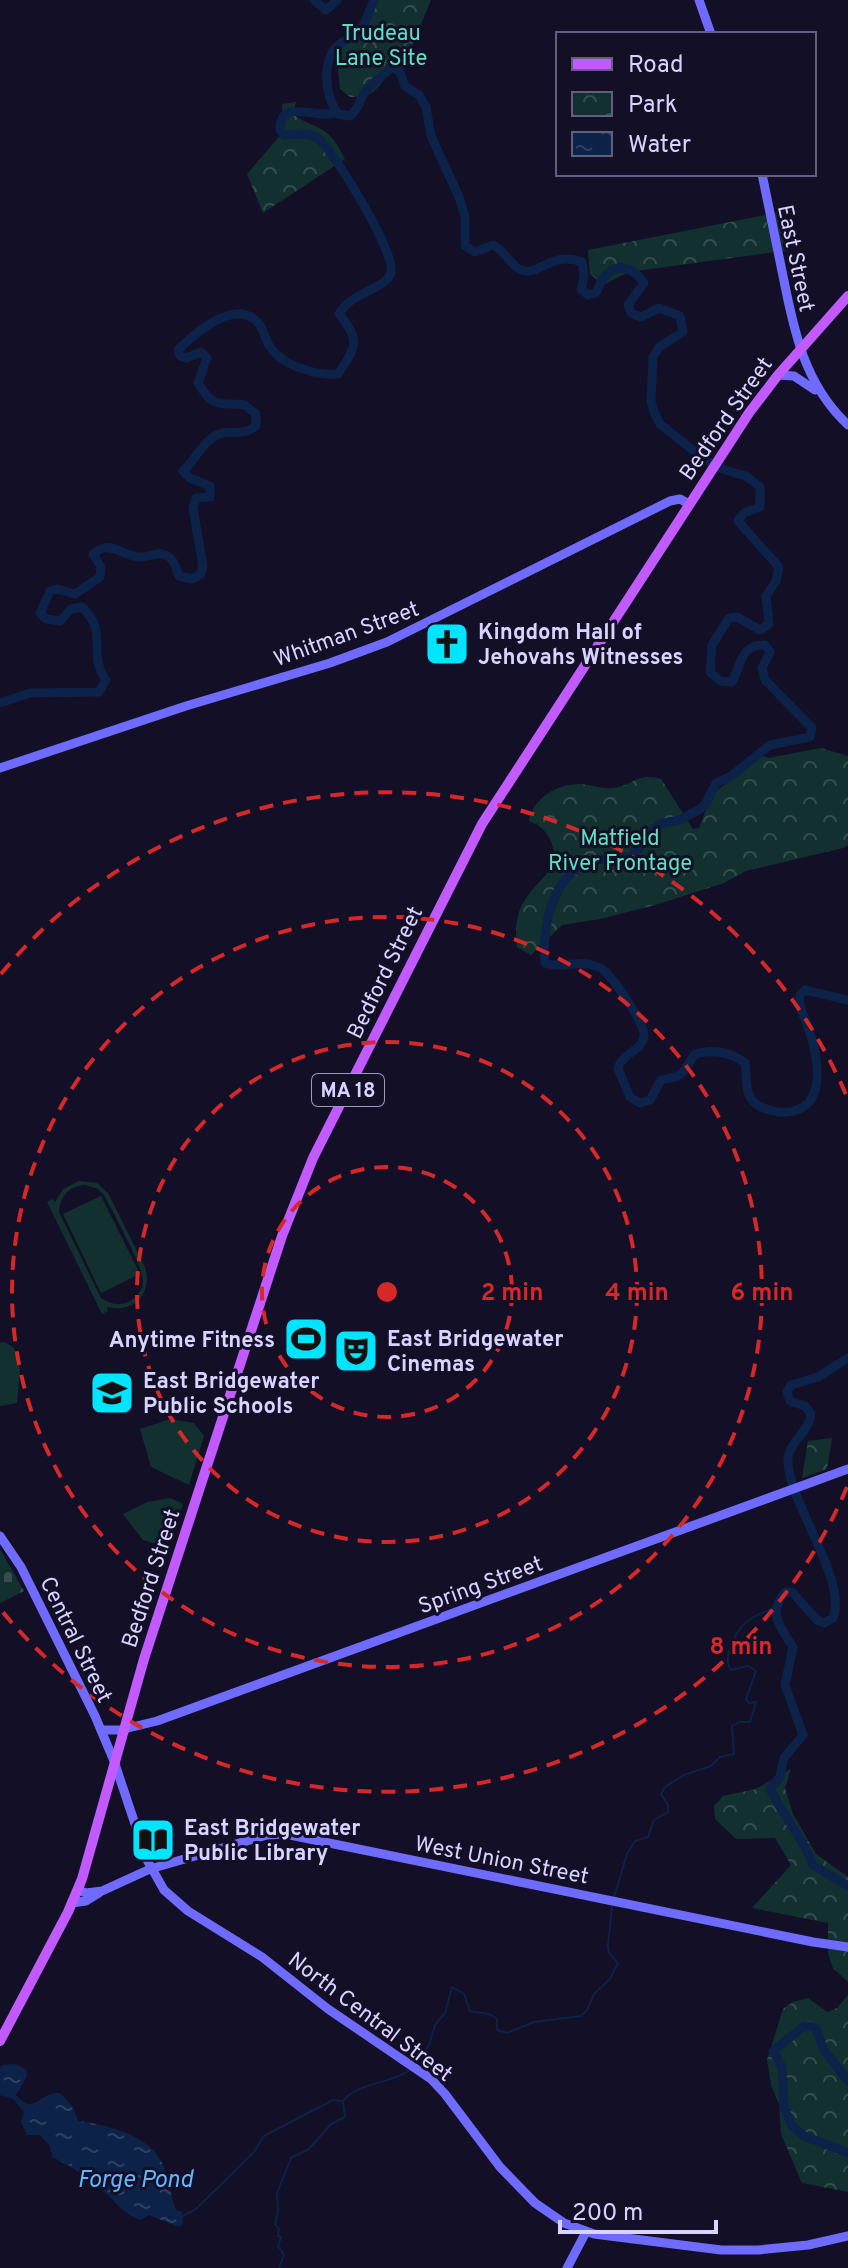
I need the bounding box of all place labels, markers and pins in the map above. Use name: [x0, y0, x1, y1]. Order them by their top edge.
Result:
church icon: Kingdom Hall of Jehovahs Witnesses: [423, 620, 471, 668]
place label: Kingdom Hall of Jehovahs Witnesses: [478, 620, 683, 672]
centre of rings: [373, 1278, 401, 1306]
sports icon: Anytime Fitness: [282, 1315, 330, 1363]
theatre icon: East Bridgewater Cinemas: [332, 1327, 380, 1375]
place label: East Bridgewater Cinemas: [387, 1327, 563, 1379]
place label: Anytime Fitness: [109, 1328, 275, 1355]
school or university icon: East Bridgewater Public Schools: [88, 1369, 136, 1417]
place label: East Bridgewater Public Schools: [143, 1369, 319, 1421]
library icon: East Bridgewater Public Library: [129, 1816, 177, 1864]
place label: East Bridgewater Public Library: [184, 1816, 360, 1868]

